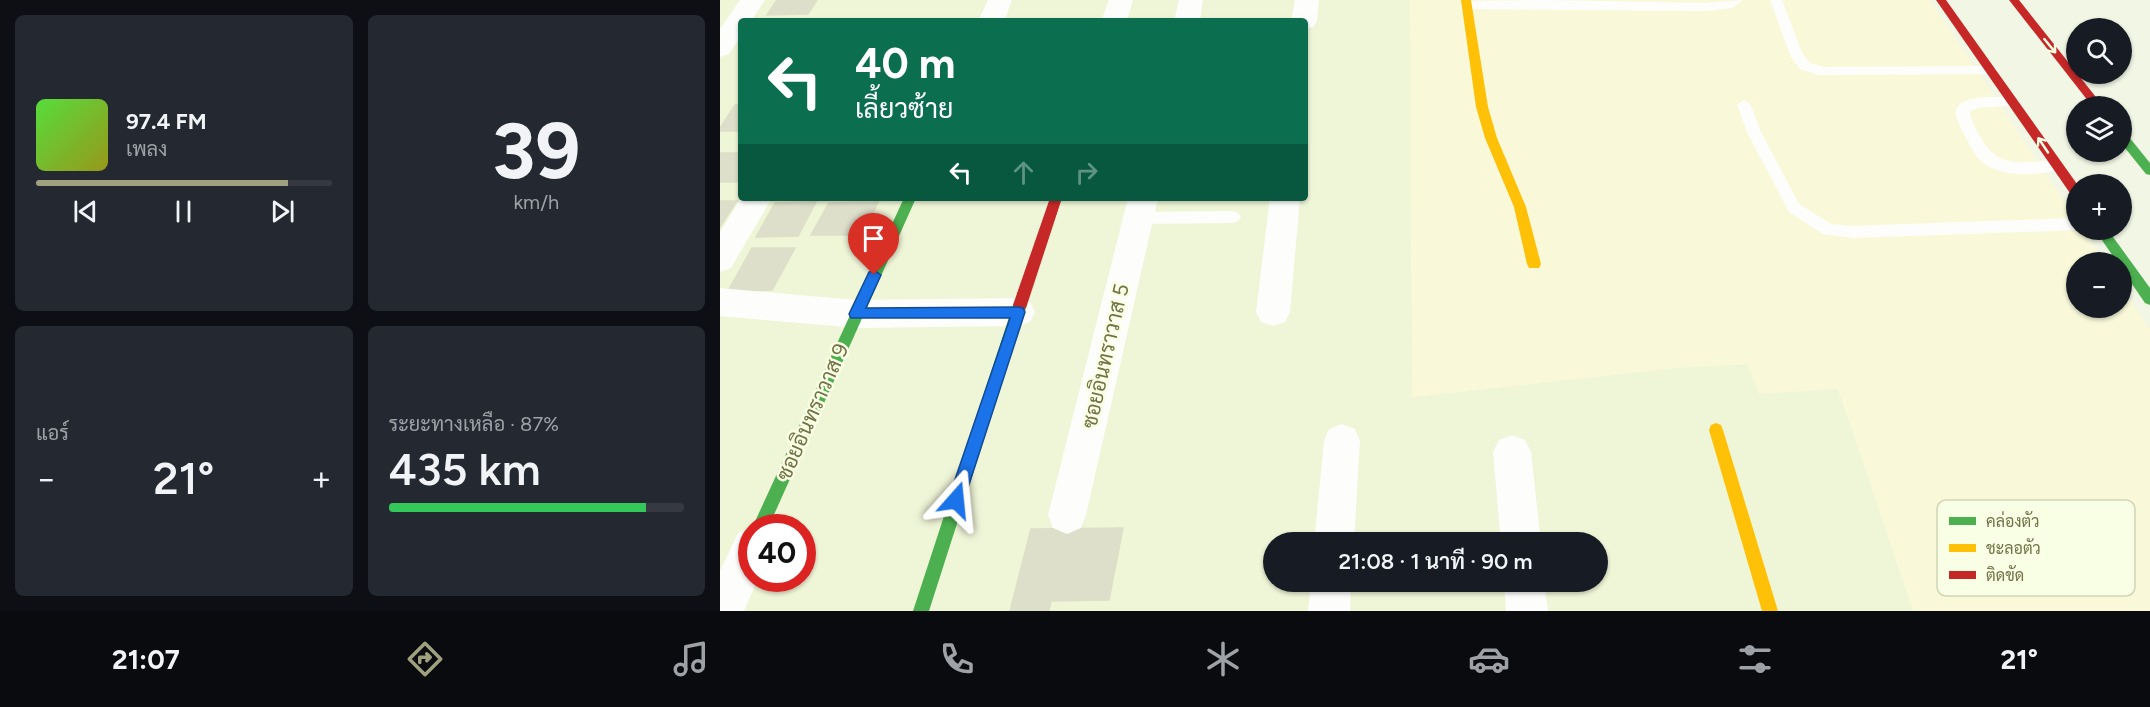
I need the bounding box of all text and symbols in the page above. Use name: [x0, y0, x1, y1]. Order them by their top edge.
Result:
map controls: [2066, 18, 2132, 318]
button: search: [2066, 18, 2132, 84]
text: 40 m: [855, 38, 955, 89]
one-way arrow: [2044, 38, 2057, 54]
icon: left: [756, 42, 834, 120]
text: เลี้ยวซ้าย: [855, 92, 953, 125]
button: layers: [2066, 96, 2132, 162]
text: 39: [492, 104, 581, 198]
text: 97.4 FM: [126, 108, 207, 135]
text: เพลง: [126, 137, 167, 161]
one-way arrow: [2037, 137, 2049, 154]
icon: left: [944, 156, 977, 189]
icon: ahead: [1007, 156, 1040, 189]
icon: right: [1070, 156, 1103, 189]
button: +: [2066, 174, 2132, 240]
text: km/h: [513, 190, 559, 214]
icon: previous: [69, 195, 102, 228]
icon: pause: [167, 195, 200, 228]
icon: next: [266, 195, 299, 228]
pin: [848, 213, 899, 275]
icon: arrive: [857, 222, 890, 255]
button: −: [2066, 252, 2132, 318]
street label: ซอยอินทราวาส 5: [1076, 281, 1134, 431]
street label: ซอยอินทราวาส 9: [771, 340, 853, 484]
text: ระยะทางเหลือ · 87%: [389, 412, 559, 436]
text: แอร์: [36, 421, 69, 445]
text: 435 km: [389, 442, 541, 496]
text: 21°: [153, 451, 214, 505]
text: −: [36, 459, 57, 498]
text: +: [311, 459, 331, 498]
position arrow: [924, 468, 988, 532]
legend: [1937, 500, 2135, 596]
text: คล่องตัว: [1986, 511, 2040, 531]
speed limit sign: 40: [738, 514, 816, 592]
text: ชะลอตัว: [1986, 538, 2041, 558]
text: 21:08 · 1 นาที · 90 m: [1339, 548, 1532, 575]
text: ติดขัด: [1986, 565, 2024, 585]
icon: directions: [404, 638, 446, 680]
icon: music: [670, 638, 712, 680]
icon: phone: [936, 638, 978, 680]
icon: climate: [1202, 638, 1244, 680]
icon: car: [1468, 638, 1510, 680]
icon: filters: [1734, 638, 1776, 680]
text: 21:07: [112, 643, 180, 676]
text: 21°: [2001, 643, 2038, 676]

